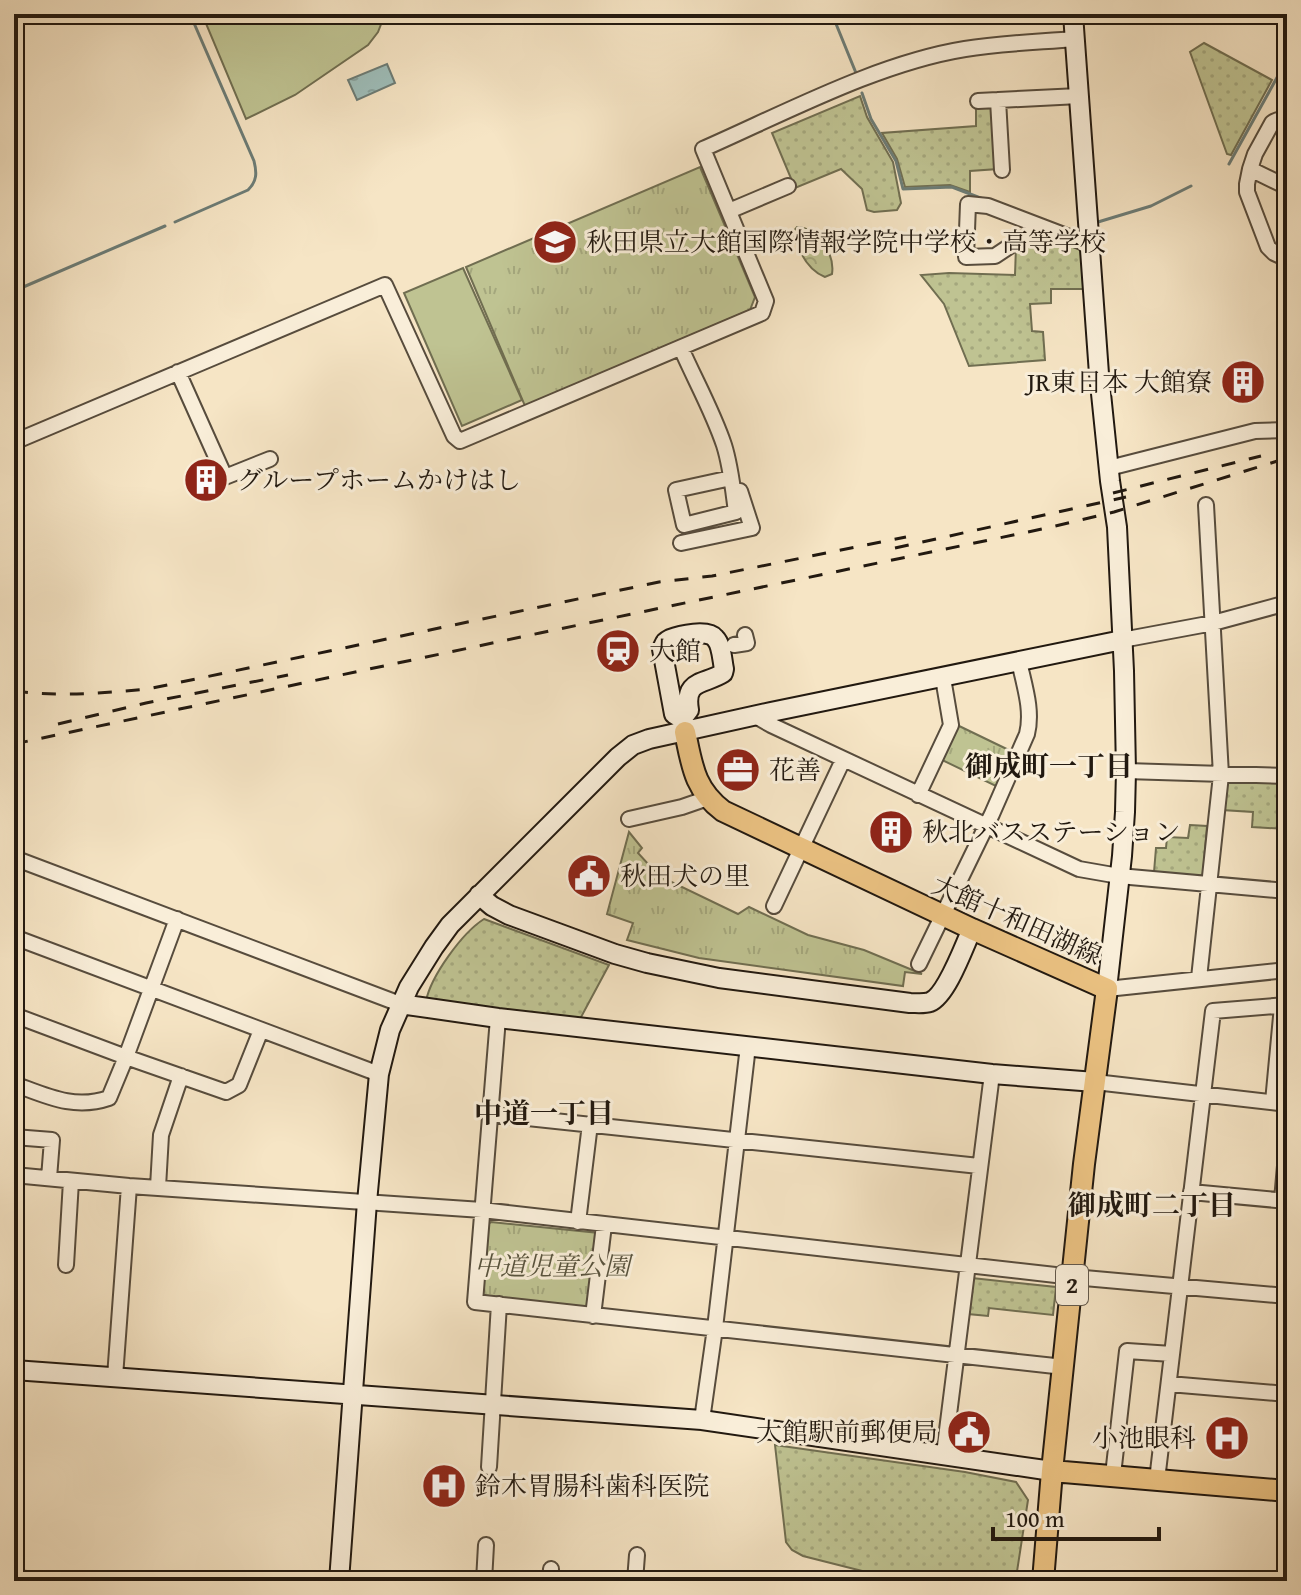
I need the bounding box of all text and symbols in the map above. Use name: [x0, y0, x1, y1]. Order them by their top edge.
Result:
school or university icon: 秋田県立大館国際情報学院中学校・高等学校: [531, 218, 579, 266]
place label: 秋田県立大館国際情報学院中学校・高等学校: [586, 222, 1106, 261]
building icon: JR東日本 大館寮: [1219, 358, 1267, 406]
place label: JR東日本 大館寮: [1024, 362, 1212, 401]
building icon: グループホームかけはし: [182, 456, 230, 504]
place label: グループホームかけはし: [237, 460, 521, 499]
station icon: 大館: [594, 627, 642, 675]
place label: 大館: [649, 631, 701, 670]
district label: 御成町一丁目: [965, 745, 1133, 786]
office icon: 花善: [714, 746, 762, 794]
place label: 花善: [769, 750, 821, 789]
building icon: 秋北バスステーション: [867, 808, 915, 856]
place label: 秋北バスステーション: [922, 812, 1180, 851]
public building icon: 秋田犬の里: [565, 852, 613, 900]
place label: 秋田犬の里: [620, 856, 750, 895]
street label: 大館十和田湖線: [926, 865, 1108, 974]
district label: 中道一丁目: [474, 1092, 614, 1133]
district label: 御成町二丁目: [1068, 1184, 1236, 1225]
park label: 中道児童公園: [474, 1246, 634, 1285]
road number: 2: [1056, 1265, 1088, 1305]
public building icon: 大館駅前郵便局: [945, 1408, 993, 1456]
place label: 大館駅前郵便局: [756, 1412, 938, 1451]
hospital icon: 小池眼科: [1203, 1414, 1251, 1462]
place label: 小池眼科: [1092, 1418, 1196, 1457]
hospital icon: 鈴木胃腸科歯科医院: [420, 1462, 468, 1510]
place label: 鈴木胃腸科歯科医院: [475, 1466, 709, 1505]
scale bar: [993, 1491, 1159, 1541]
text: 100 m: [1005, 1501, 1065, 1536]

